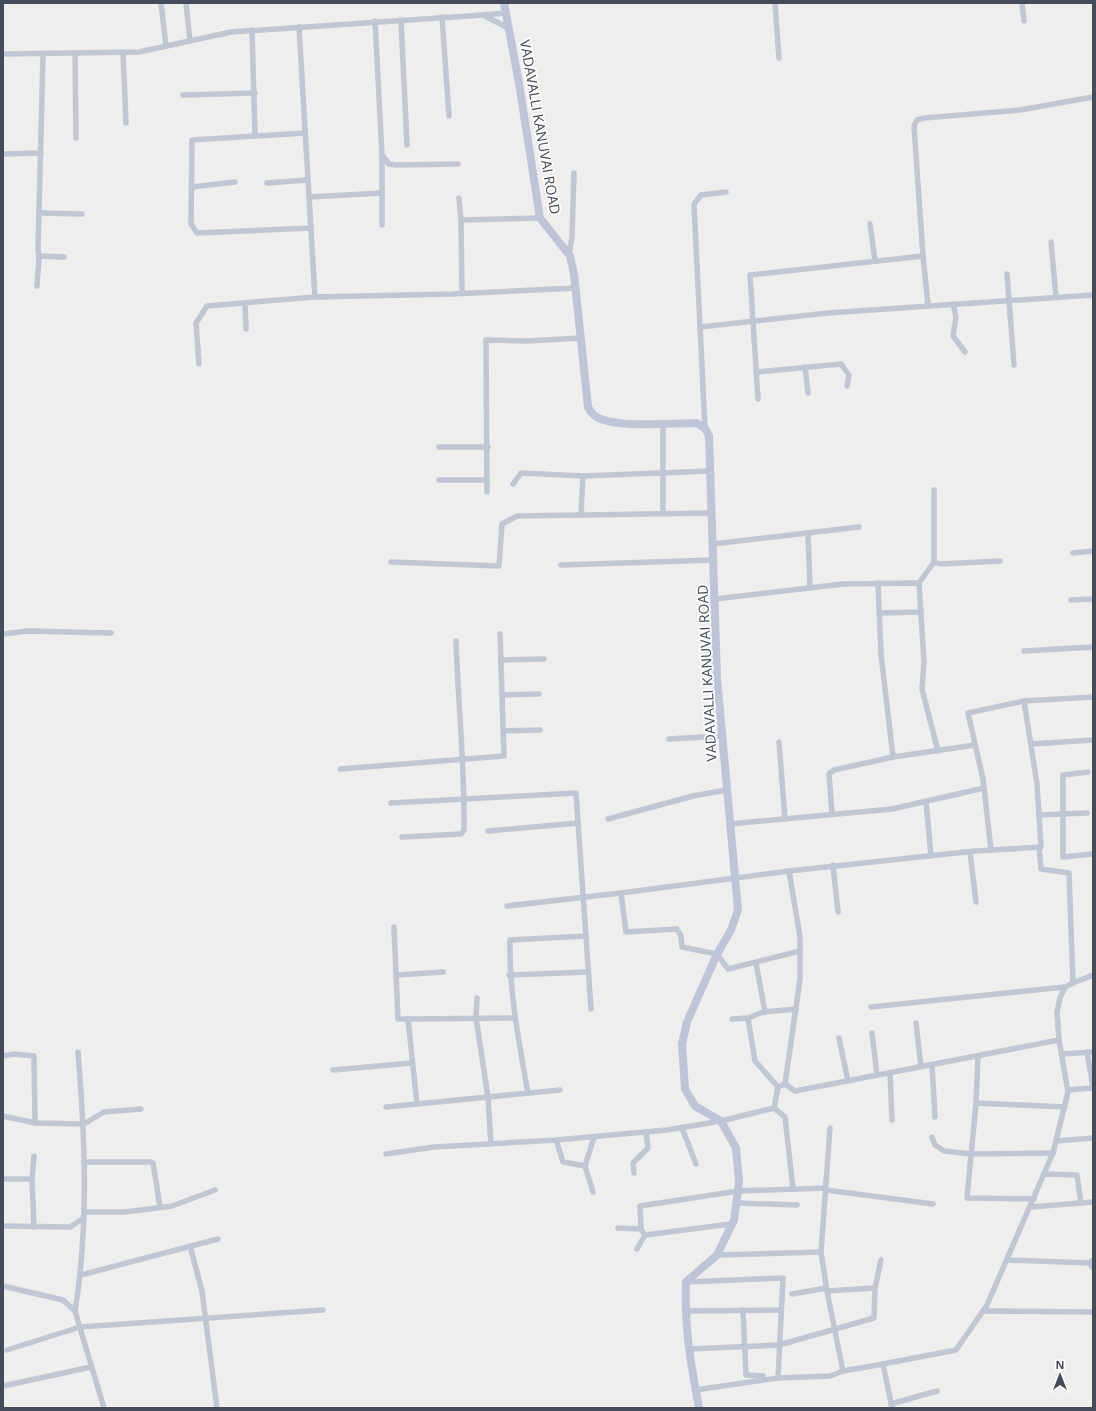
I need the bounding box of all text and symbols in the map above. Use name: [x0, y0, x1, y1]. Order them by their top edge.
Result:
street label: VADAVALLI KANUVAI ROAD: [516, 38, 565, 216]
street label: VADAVALLI KANUVAI ROAD: [692, 584, 721, 762]
north arrow: [1040, 1355, 1080, 1395]
text: N: [1056, 1357, 1064, 1372]

